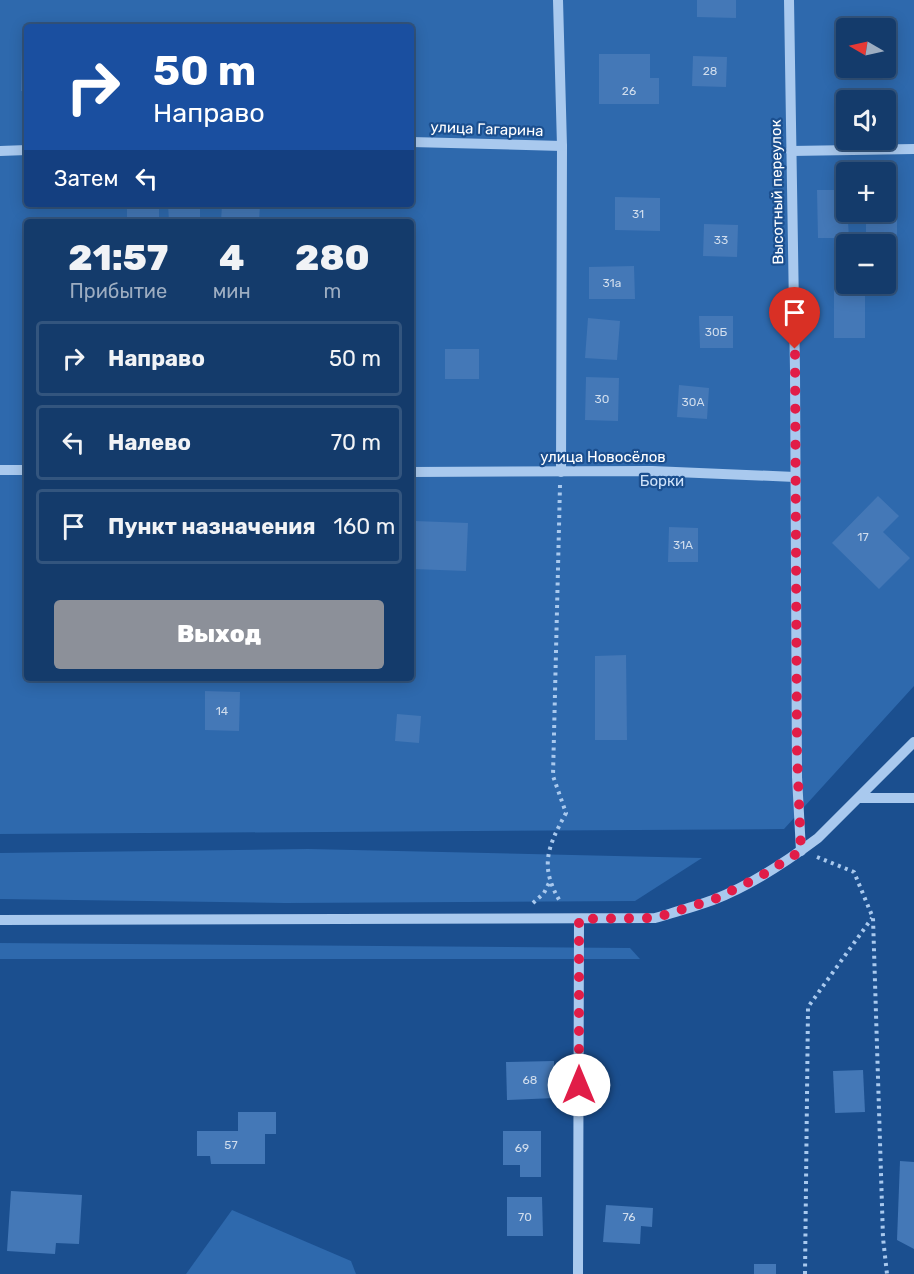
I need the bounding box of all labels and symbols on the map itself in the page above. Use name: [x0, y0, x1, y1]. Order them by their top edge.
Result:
north arrow: [836, 18, 896, 78]
house number: 28: [703, 64, 717, 78]
house number: 26: [622, 84, 636, 98]
street label: улица Гагарина: [430, 118, 544, 140]
street label: Высотный переулок: [767, 119, 787, 265]
house number: 31: [632, 207, 644, 221]
house number: 33: [714, 233, 728, 247]
house number: 31а: [603, 276, 621, 290]
pin: [769, 287, 820, 349]
house number: 30Б: [705, 325, 728, 339]
house number: 30: [595, 392, 609, 406]
house number: 30А: [682, 395, 704, 409]
street label: улица Новосёлов: [540, 448, 666, 466]
park label: Борки: [640, 472, 684, 490]
house number: 17: [857, 530, 869, 544]
house number: 31А: [673, 538, 693, 552]
house number: 14: [216, 704, 229, 718]
position arrow: [547, 1053, 611, 1117]
house number: 68: [523, 1073, 537, 1087]
house number: 57: [224, 1138, 238, 1152]
house number: 69: [515, 1141, 529, 1155]
house number: 70: [518, 1210, 532, 1224]
house number: 76: [622, 1210, 636, 1224]

